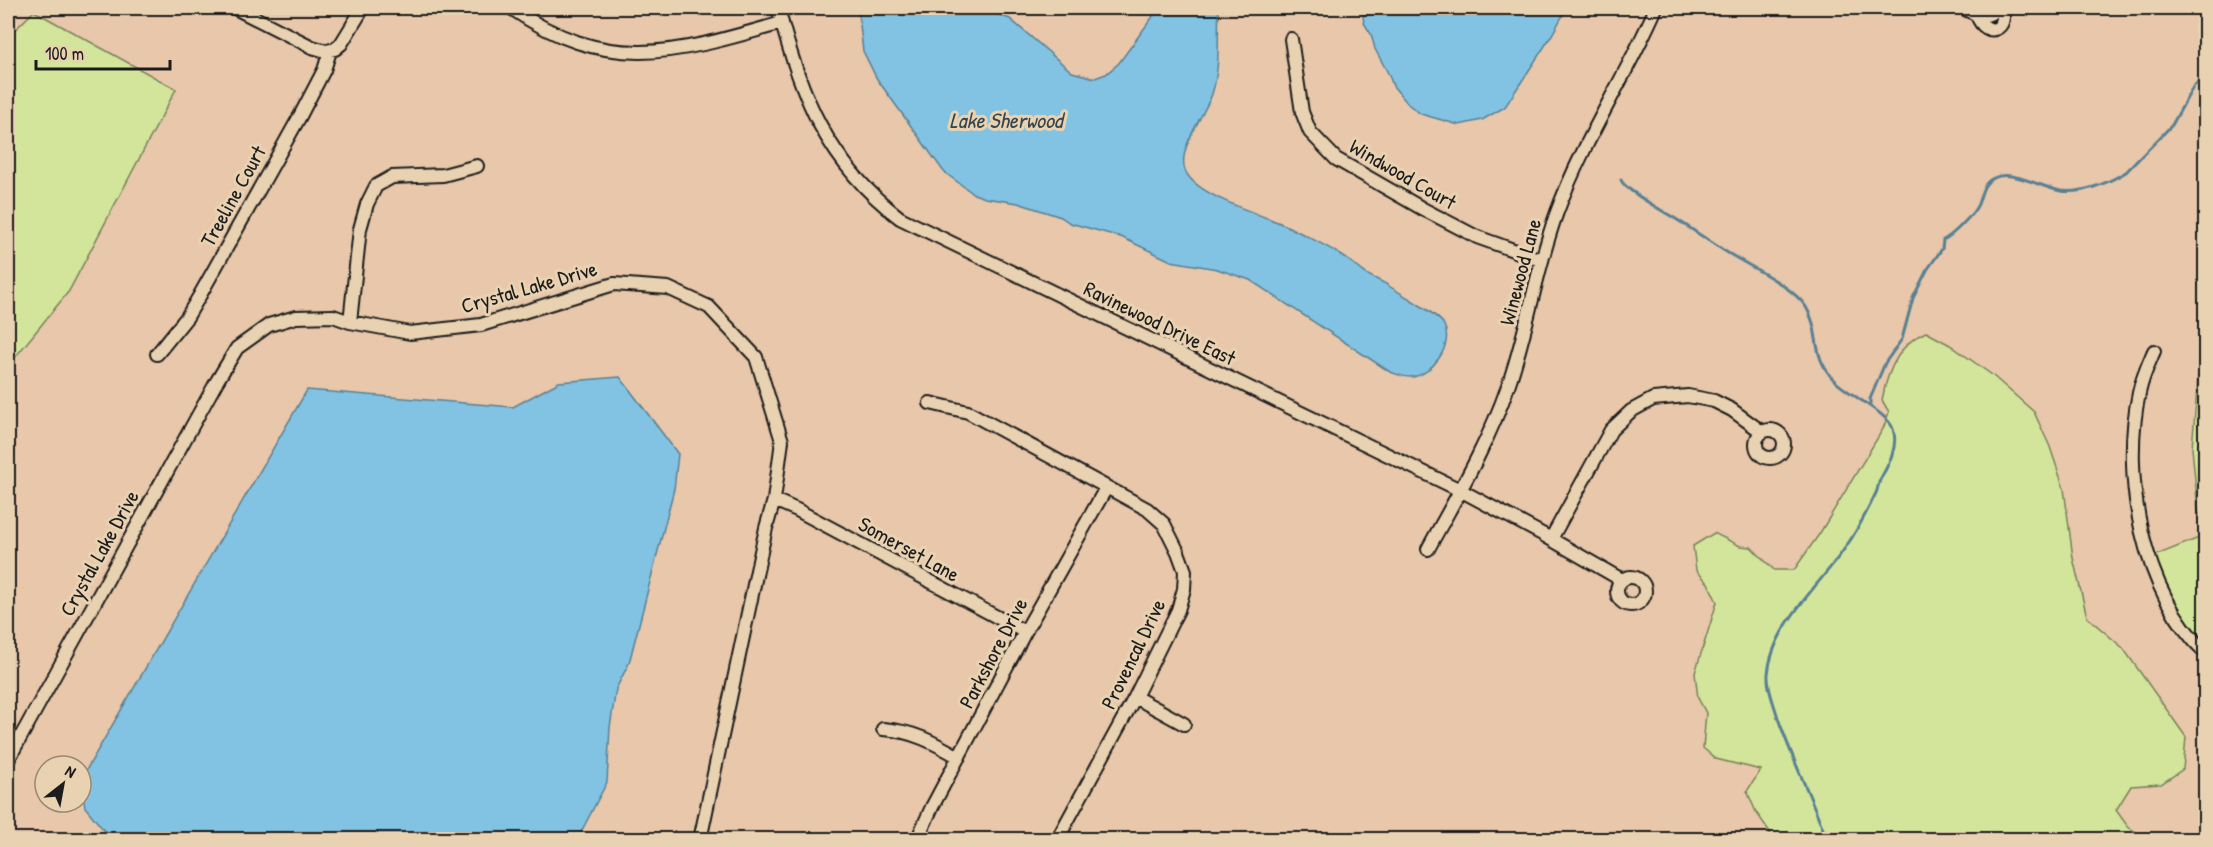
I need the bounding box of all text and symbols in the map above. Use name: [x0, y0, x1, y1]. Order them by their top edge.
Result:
scale bar: [36, 33, 170, 71]
text: 100 m: [45, 41, 84, 66]
water label: Lake Sherwood: [950, 105, 1066, 135]
street label: Windwood Court: [1344, 132, 1462, 217]
street label: Treeline Court: [193, 140, 273, 252]
street label: Winewood Lane: [1492, 216, 1548, 328]
street label: Crystal Lake Drive: [458, 254, 600, 320]
street label: Ravinewood Drive East: [1079, 274, 1241, 373]
street label: Crystal Lake Drive: [52, 485, 146, 621]
street label: Somerset Lane: [853, 509, 965, 589]
street label: Parkshore Drive: [952, 593, 1034, 713]
street label: Provencal Drive: [1094, 594, 1172, 714]
north arrow: [33, 754, 93, 814]
text: N: [61, 760, 80, 783]

